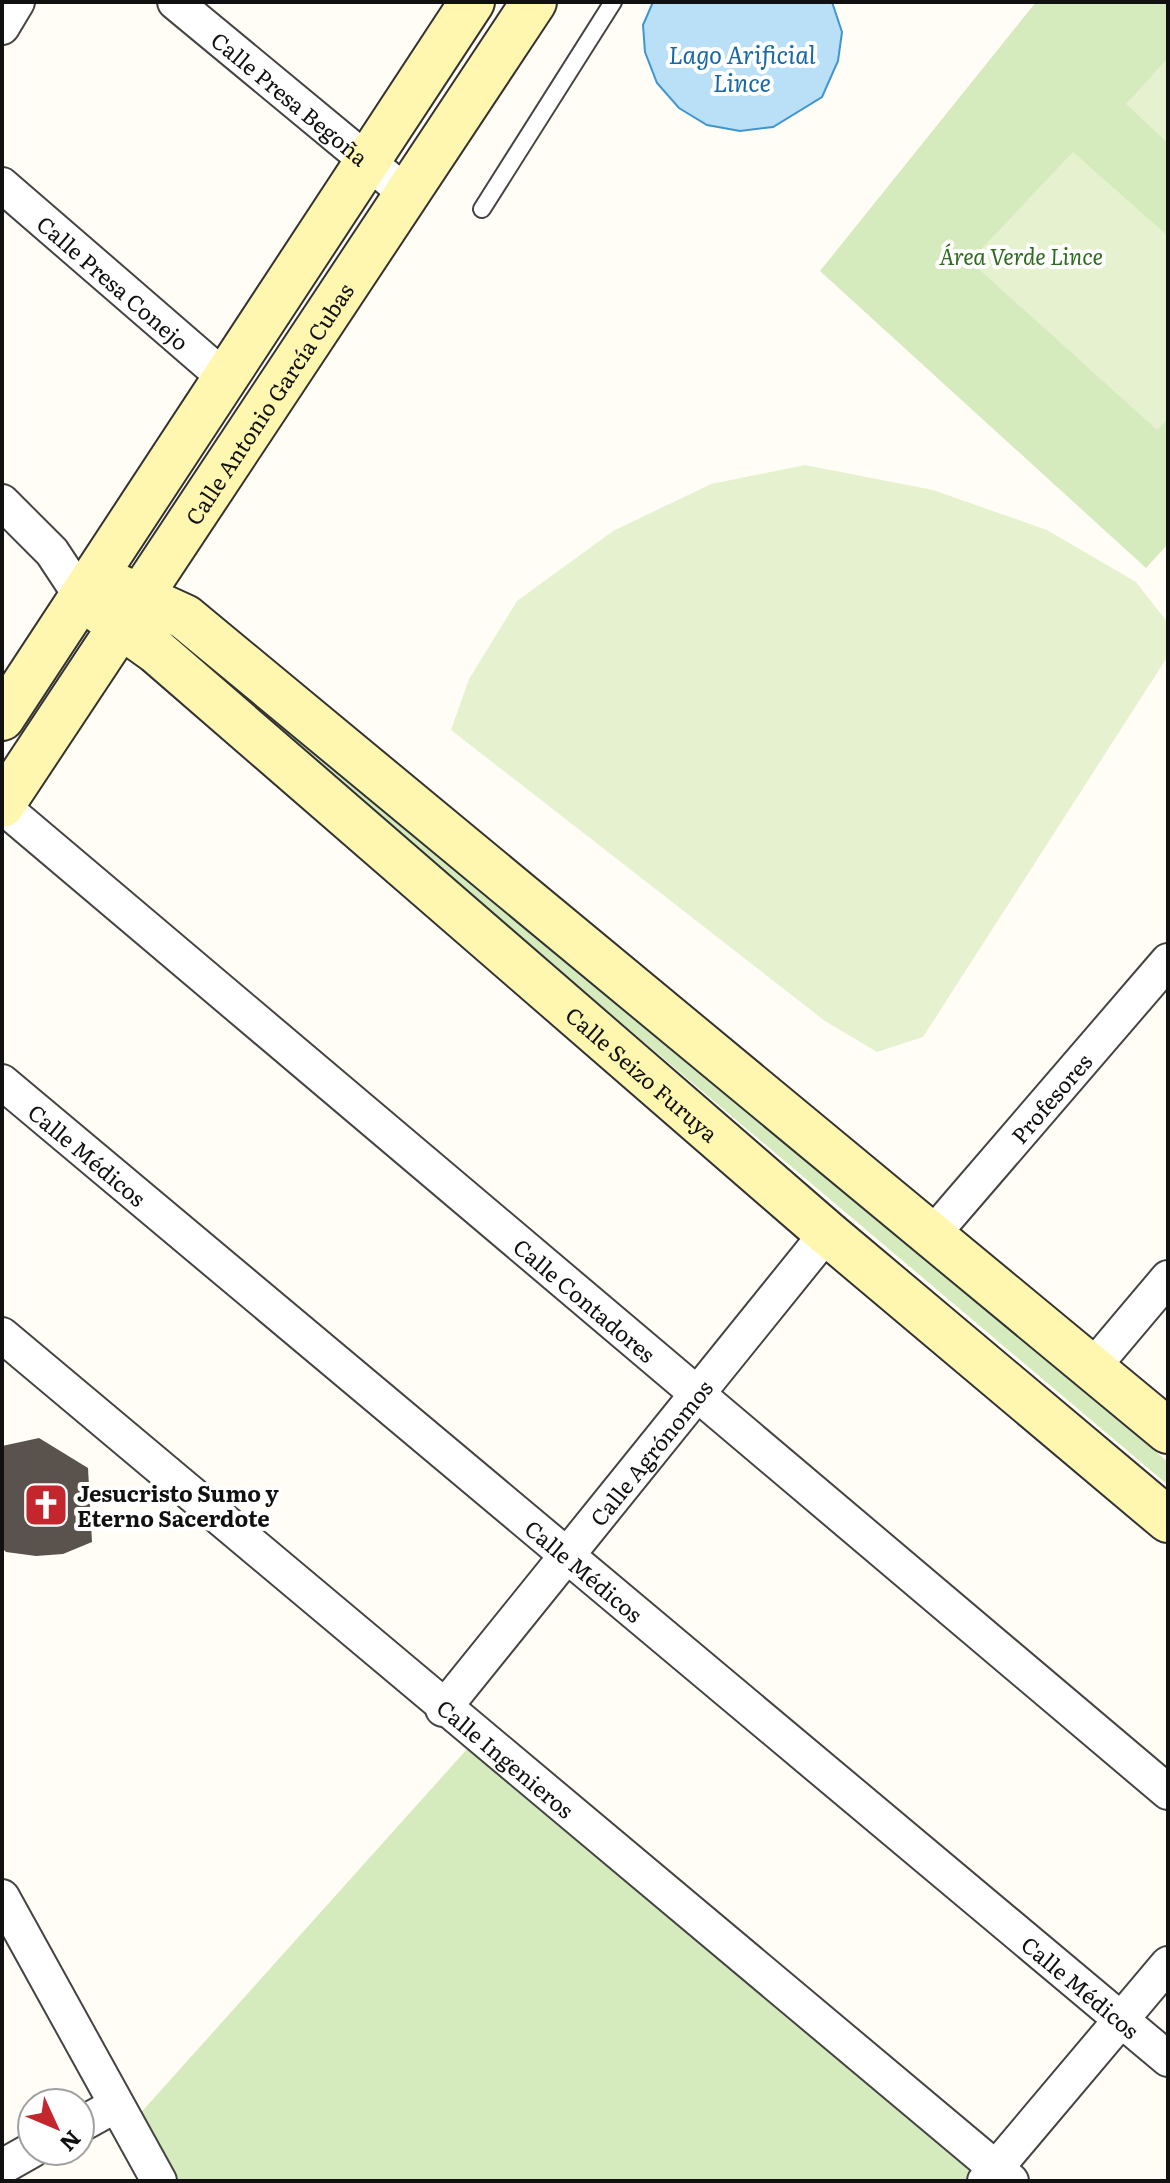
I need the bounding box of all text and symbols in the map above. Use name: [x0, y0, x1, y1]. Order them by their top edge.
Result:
street label: Calle Presa Begoña: [205, 23, 376, 173]
water label: Lago Arificial Lince: [669, 36, 816, 99]
street label: Calle Presa Conejo: [31, 207, 197, 357]
park label: Área Verde Lince: [939, 239, 1103, 272]
street label: Calle Antonio García Cubas: [176, 276, 360, 531]
street label: Calle Seizo Furuya: [559, 998, 726, 1149]
street label: Profesores: [1002, 1045, 1099, 1150]
street label: Calle Médicos: [22, 1095, 154, 1213]
street label: Calle Contadores: [507, 1230, 664, 1369]
street label: Calle Agrónomos: [581, 1372, 719, 1532]
place label: Jesucristo Sumo y Eterno Sacerdote: [77, 1476, 279, 1534]
church icon: Jesucristo Sumo y Eterno Sacerdote: [22, 1481, 70, 1529]
street label: Calle Médicos: [519, 1511, 651, 1629]
street label: Calle Ingenieros: [431, 1691, 582, 1825]
street label: Calle Médicos: [1015, 1927, 1147, 2045]
north arrow: [16, 2087, 96, 2167]
text: N: [53, 2124, 90, 2160]

